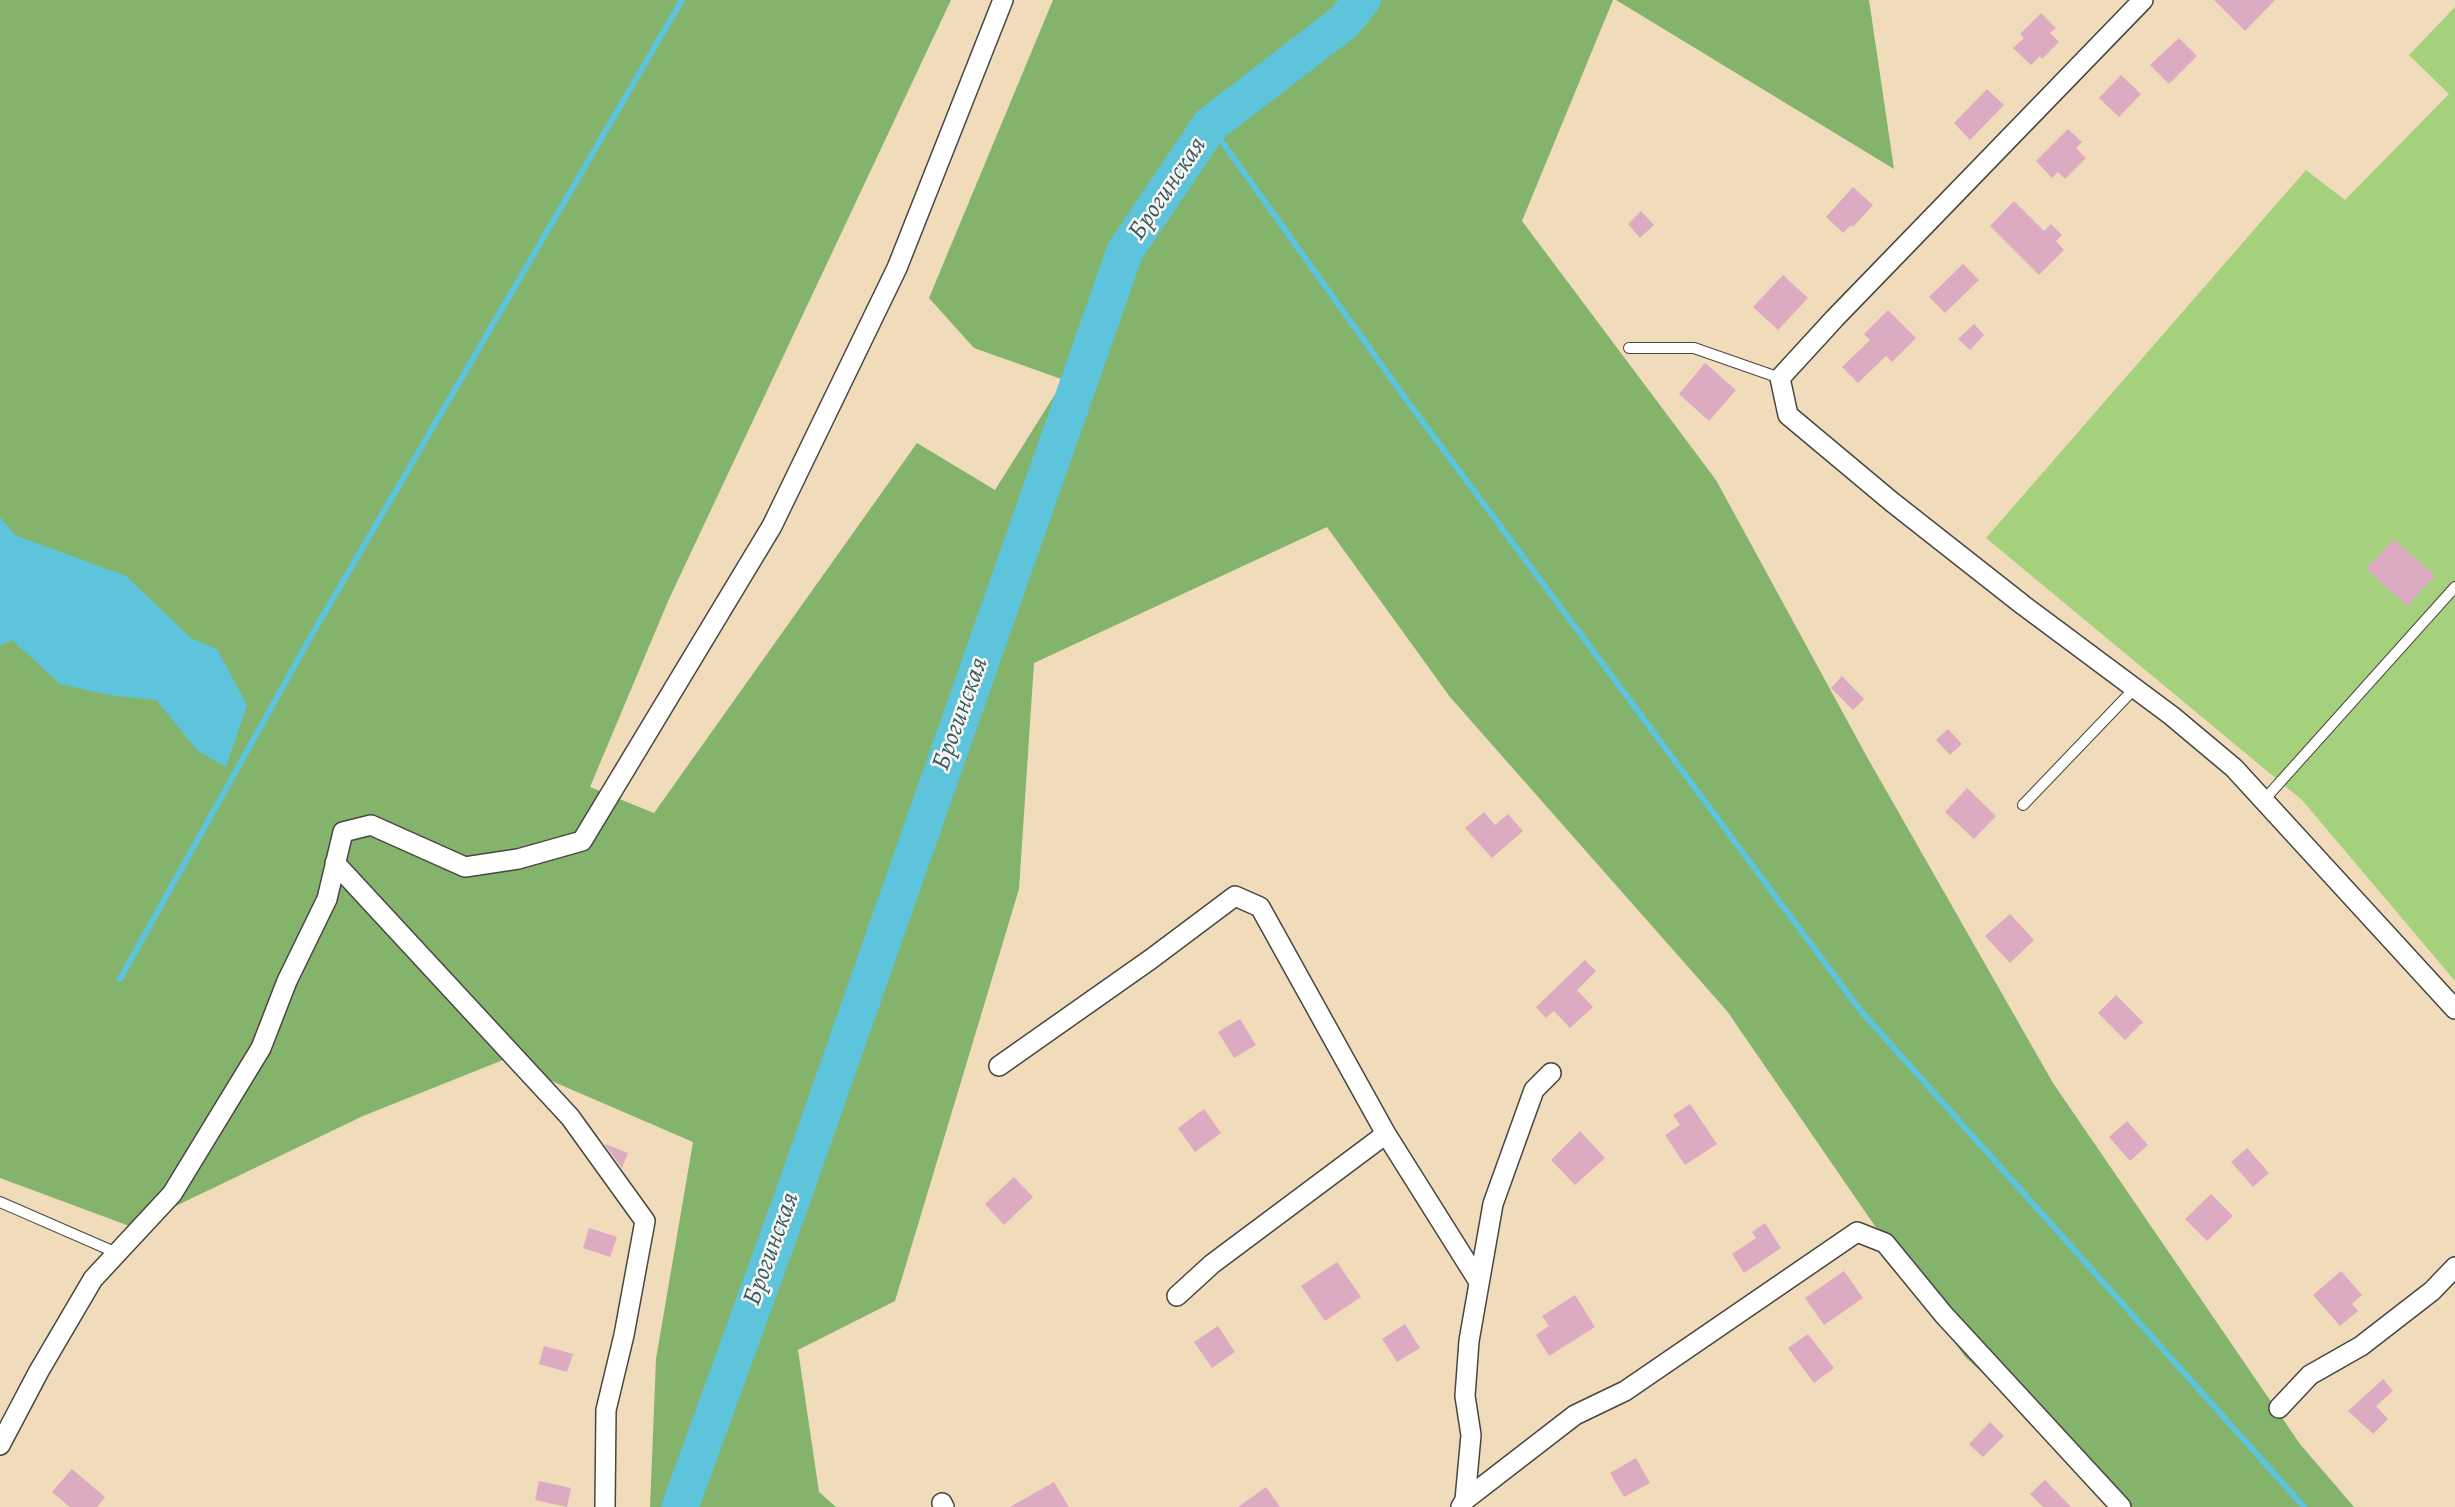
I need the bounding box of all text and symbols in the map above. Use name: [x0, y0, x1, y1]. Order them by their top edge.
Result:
water label: Брогинская: [1122, 131, 1214, 247]
water label: Брогинская: [926, 653, 996, 775]
water label: Брогинская: [737, 1188, 807, 1310]

